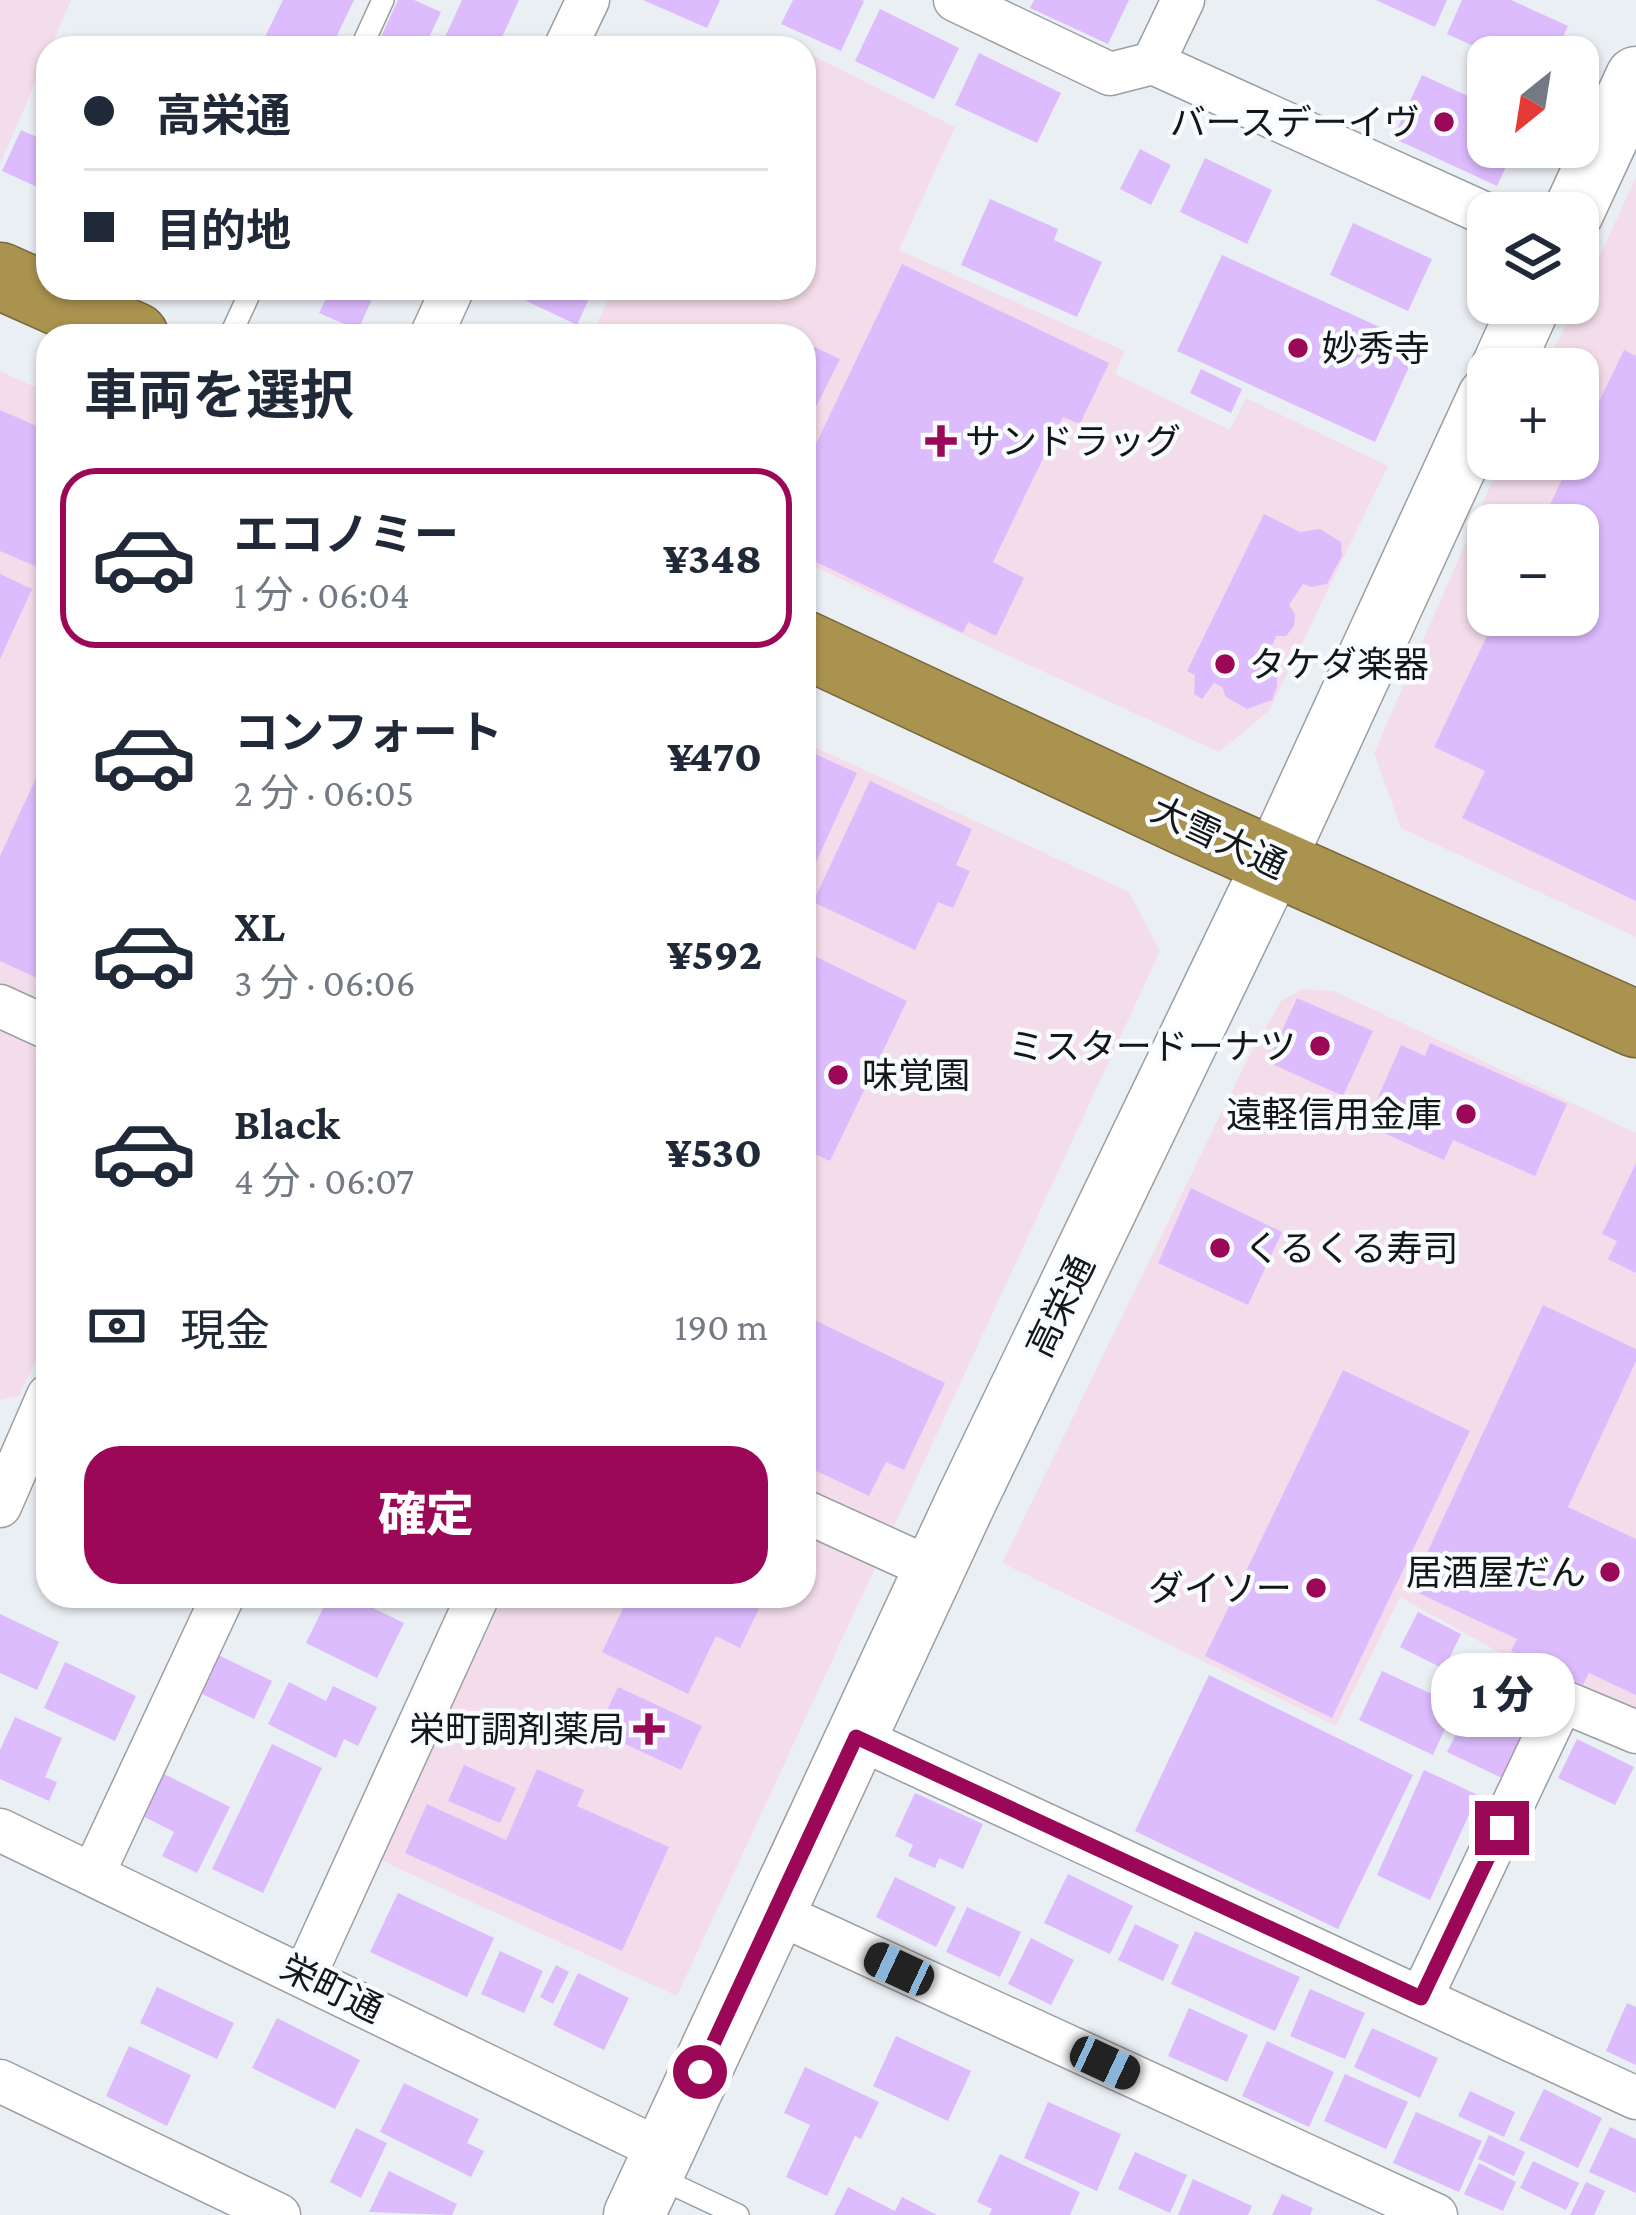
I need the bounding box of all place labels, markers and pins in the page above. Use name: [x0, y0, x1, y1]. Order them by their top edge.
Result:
place label: バースデーイヴ: [1170, 103, 1420, 143]
marker: バースデーイヴ: [1431, 109, 1457, 135]
place label: 妙秀寺: [1322, 329, 1430, 369]
marker: 妙秀寺: [1285, 335, 1311, 361]
place label: サンドラッグ: [965, 422, 1181, 462]
marker: サンドラッグ: [928, 428, 954, 454]
place label: タケダ楽器: [1249, 645, 1429, 685]
marker: タケダ楽器: [1212, 651, 1238, 677]
place label: ミスタードーナツ: [1008, 1027, 1296, 1067]
marker: ミスタードーナツ: [1307, 1033, 1333, 1059]
place label: 味覚園: [862, 1056, 970, 1096]
marker: 味覚園: [825, 1062, 851, 1088]
place label: 遠軽信用金庫: [1226, 1095, 1442, 1135]
marker: 遠軽信用金庫: [1453, 1101, 1479, 1127]
place label: くるくる寿司: [1244, 1229, 1459, 1269]
marker: くるくる寿司: [1207, 1235, 1233, 1261]
place label: 居酒屋だん: [1406, 1553, 1586, 1593]
marker: 居酒屋だん: [1597, 1559, 1623, 1585]
place label: ダイソー: [1148, 1569, 1292, 1609]
marker: ダイソー: [1303, 1575, 1329, 1601]
place label: 栄町調剤薬局: [409, 1710, 625, 1750]
marker: 栄町調剤薬局: [636, 1716, 662, 1742]

